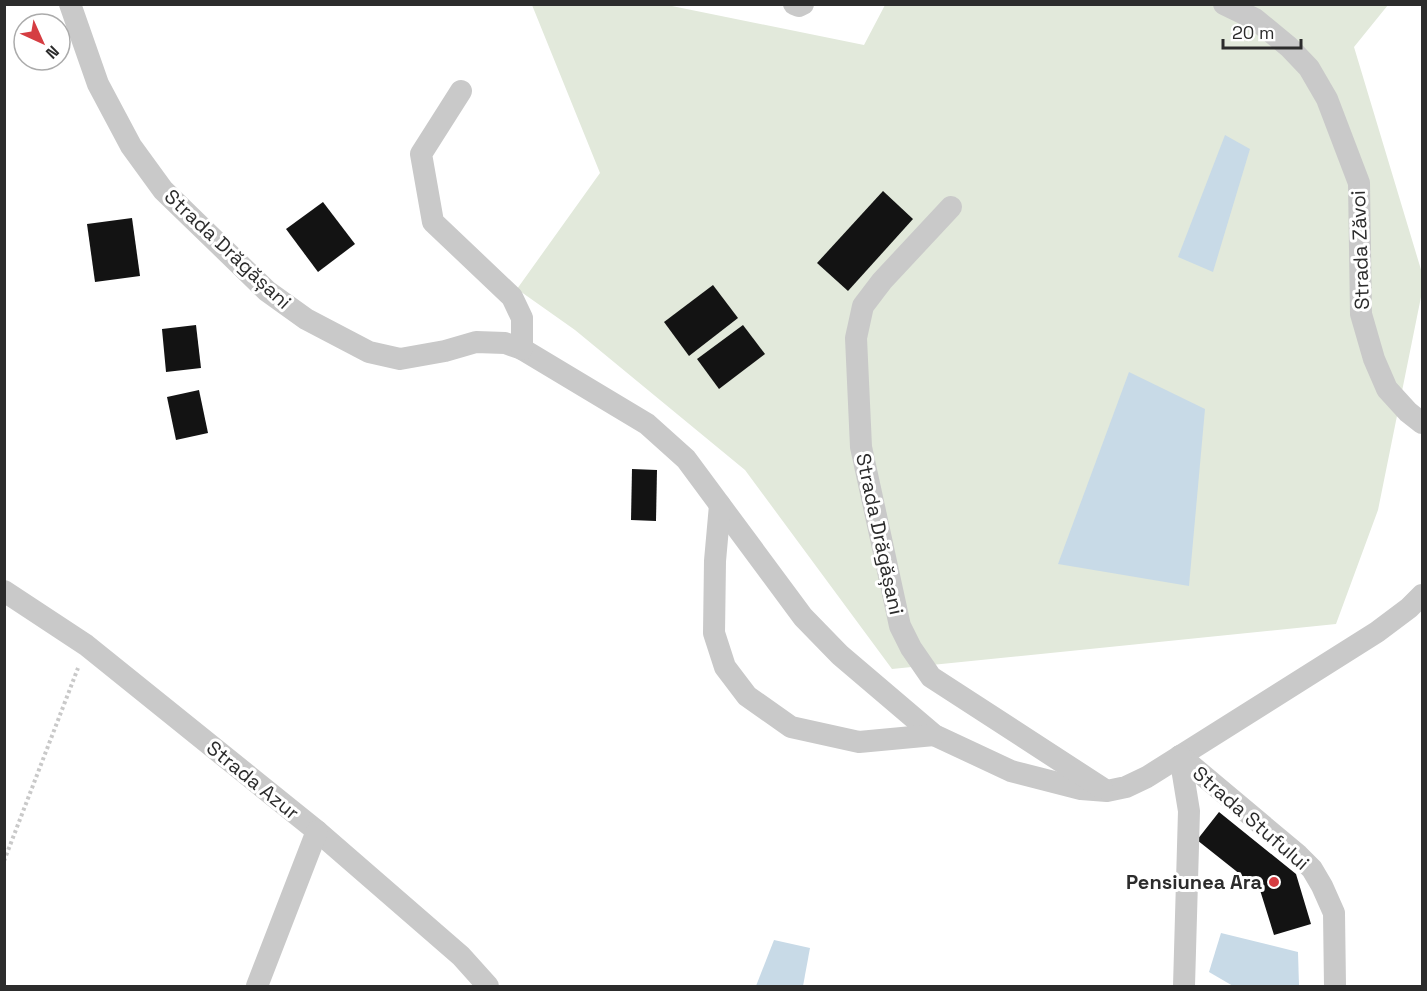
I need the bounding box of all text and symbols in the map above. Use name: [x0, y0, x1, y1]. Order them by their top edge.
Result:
north arrow: [12, 12, 72, 72]
scale bar: [1223, 12, 1301, 50]
text: 20 m: [1232, 21, 1275, 44]
text: N: [41, 41, 63, 63]
street label: Strada Drăgășani: [159, 183, 297, 315]
street label: Strada Zăvoi: [1345, 190, 1375, 310]
street label: Strada Drăgășani: [850, 451, 910, 617]
street label: Strada Azur: [201, 735, 305, 825]
street label: Strada Stufului: [1187, 760, 1315, 876]
place label: Pensiunea Ara: [1126, 869, 1262, 895]
marker: Pensiunea Ara: [1267, 875, 1281, 889]

